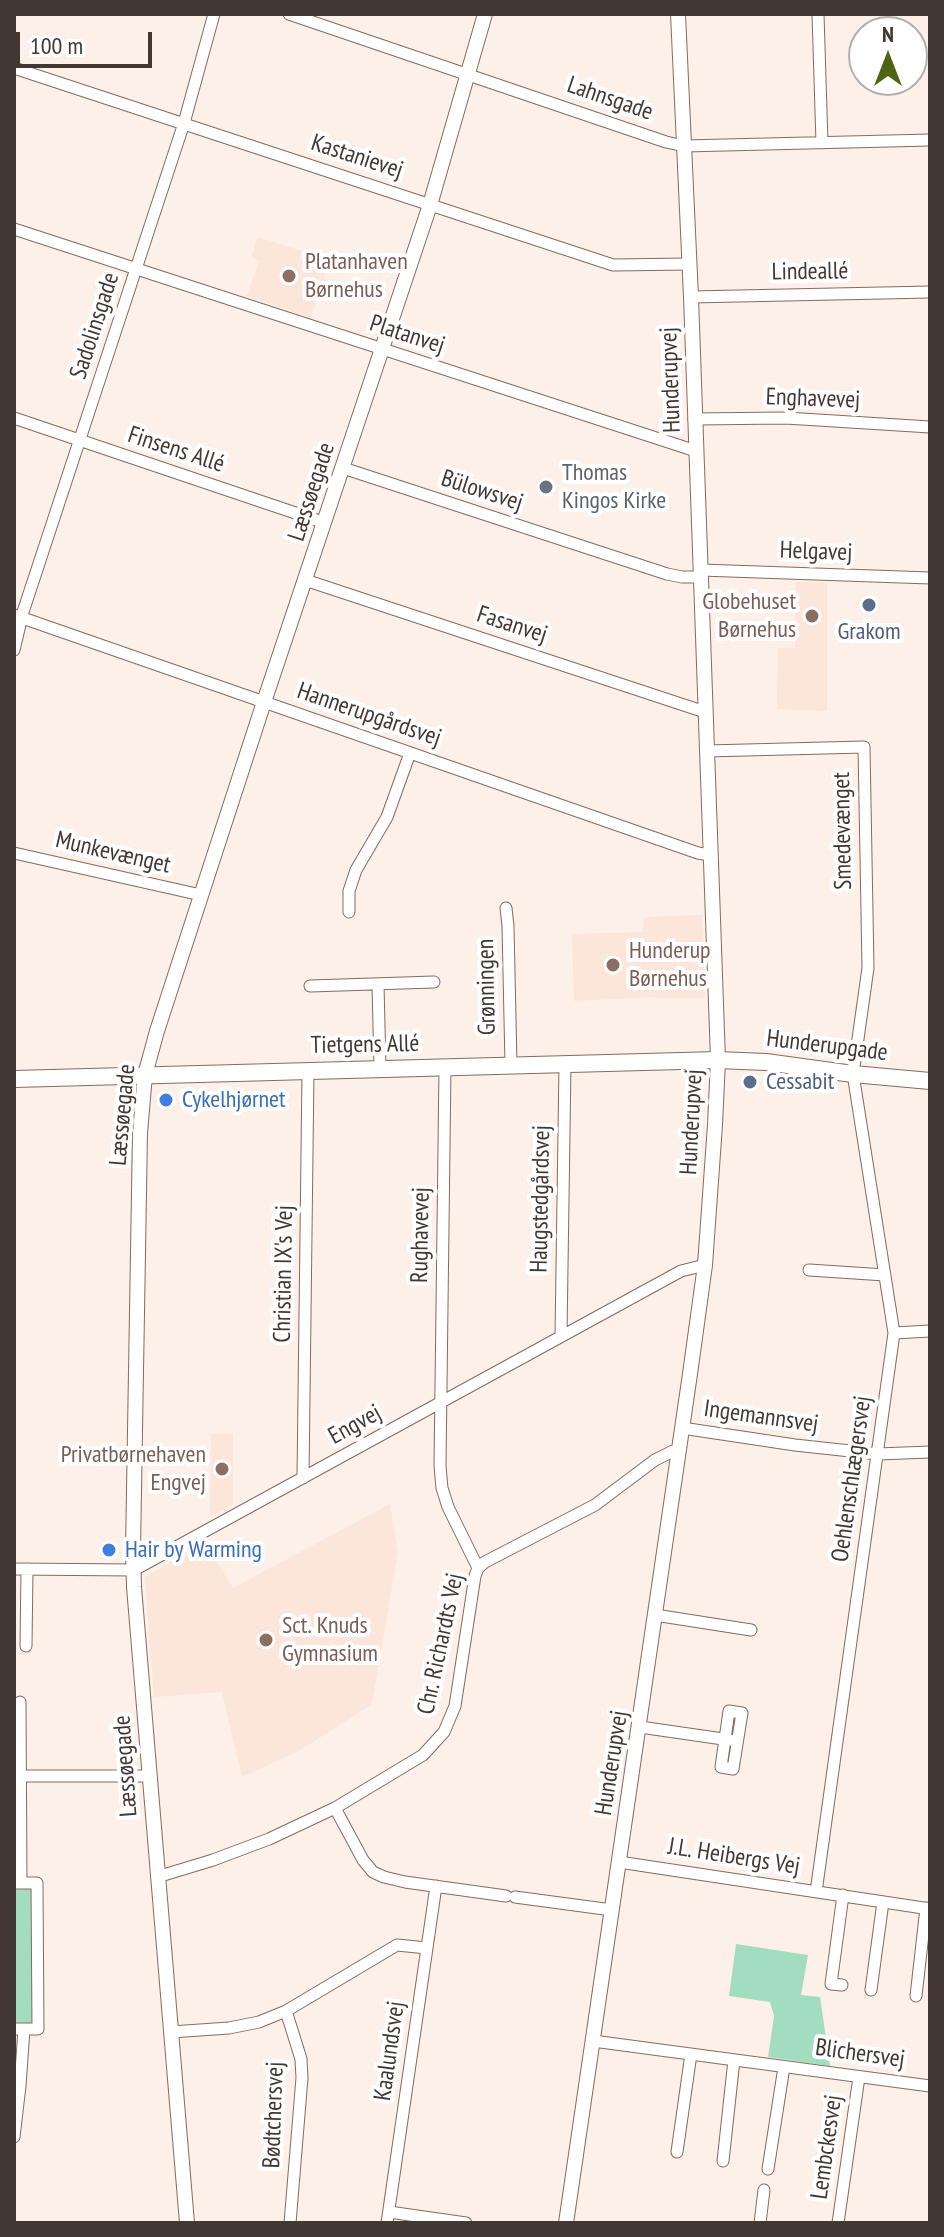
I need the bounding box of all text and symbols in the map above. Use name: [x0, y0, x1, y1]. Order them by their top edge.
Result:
scale bar: [20, 16, 156, 66]
north arrow: [848, 16, 928, 96]
text: N: [882, 20, 894, 48]
text: 100 m: [30, 30, 83, 61]
street label: Lahnsgade: [563, 71, 657, 127]
street label: Kastanievej: [307, 129, 407, 185]
place label: Platanhaven Børnehus: [305, 248, 408, 304]
street label: Lindeallé: [771, 257, 849, 287]
marker: Platanhaven Børnehus: [280, 267, 298, 285]
street label: Sadolinsgade: [64, 269, 126, 383]
street label: Platanvej: [366, 309, 448, 361]
street label: Hunderupvej: [655, 327, 687, 433]
street label: Enghavevej: [765, 383, 861, 415]
street label: Finsens Allé: [124, 421, 228, 479]
street label: Læssøegade: [283, 439, 341, 545]
place label: Thomas Kingos Kirke: [562, 459, 666, 515]
street label: Bülowsvej: [438, 464, 526, 518]
marker: Thomas Kingos Kirke: [537, 478, 555, 496]
street label: Helgavej: [779, 536, 853, 568]
place label: Globehuset Børnehus: [702, 588, 796, 644]
marker: Grakom: [860, 596, 878, 614]
street label: Fasanvej: [473, 600, 551, 650]
marker: Globehuset Børnehus: [803, 607, 821, 625]
place label: Grakom: [837, 618, 901, 646]
street label: Hannerupgårdsvej: [293, 677, 445, 753]
street label: Smedevænget: [828, 772, 858, 890]
street label: Munkevænget: [53, 826, 173, 880]
place label: Hunderup Børnehus: [629, 937, 711, 993]
street label: Grønningen: [472, 939, 502, 1035]
marker: Hunderup Børnehus: [604, 956, 622, 974]
street label: Hunderupgade: [765, 1024, 889, 1068]
street label: Tietgens Allé: [310, 1030, 420, 1060]
street label: Læssøegade: [104, 1063, 142, 1167]
street label: Hunderupvej: [675, 1068, 709, 1176]
place label: Cessabit: [766, 1068, 834, 1096]
marker: Cessabit: [741, 1073, 759, 1091]
place label: Cykelhjørnet: [182, 1086, 286, 1114]
marker: Cykelhjørnet: [157, 1091, 175, 1109]
street label: Haugstedgårdsvej: [525, 1125, 557, 1273]
street label: Rughavevej: [406, 1187, 436, 1283]
street label: Christian IX's Vej: [268, 1205, 300, 1343]
street label: Oehlenschlægersvej: [826, 1394, 878, 1564]
street label: Ingemannsvej: [702, 1395, 820, 1439]
street label: Engvej: [324, 1399, 386, 1451]
place label: Privatbørnehaven Engvej: [61, 1441, 206, 1497]
marker: Privatbørnehaven Engvej: [213, 1460, 231, 1478]
place label: Hair by Warming: [125, 1536, 262, 1564]
marker: Hair by Warming: [100, 1541, 118, 1559]
street label: Chr. Richardts Vej: [412, 1571, 470, 1717]
place label: Sct. Knuds Gymnasium: [282, 1612, 378, 1668]
marker: Sct. Knuds Gymnasium: [257, 1631, 275, 1649]
street label: Hunderupvej: [590, 1709, 634, 1817]
street label: Læssøegade: [108, 1714, 144, 1818]
street label: J.L. Heibergs Vej: [666, 1832, 802, 1882]
street label: Kaalundsvej: [369, 2000, 411, 2102]
street label: Blichersvej: [813, 2033, 907, 2075]
street label: Bødtchersvej: [258, 2061, 290, 2169]
street label: Lembckesvej: [805, 2093, 849, 2201]

